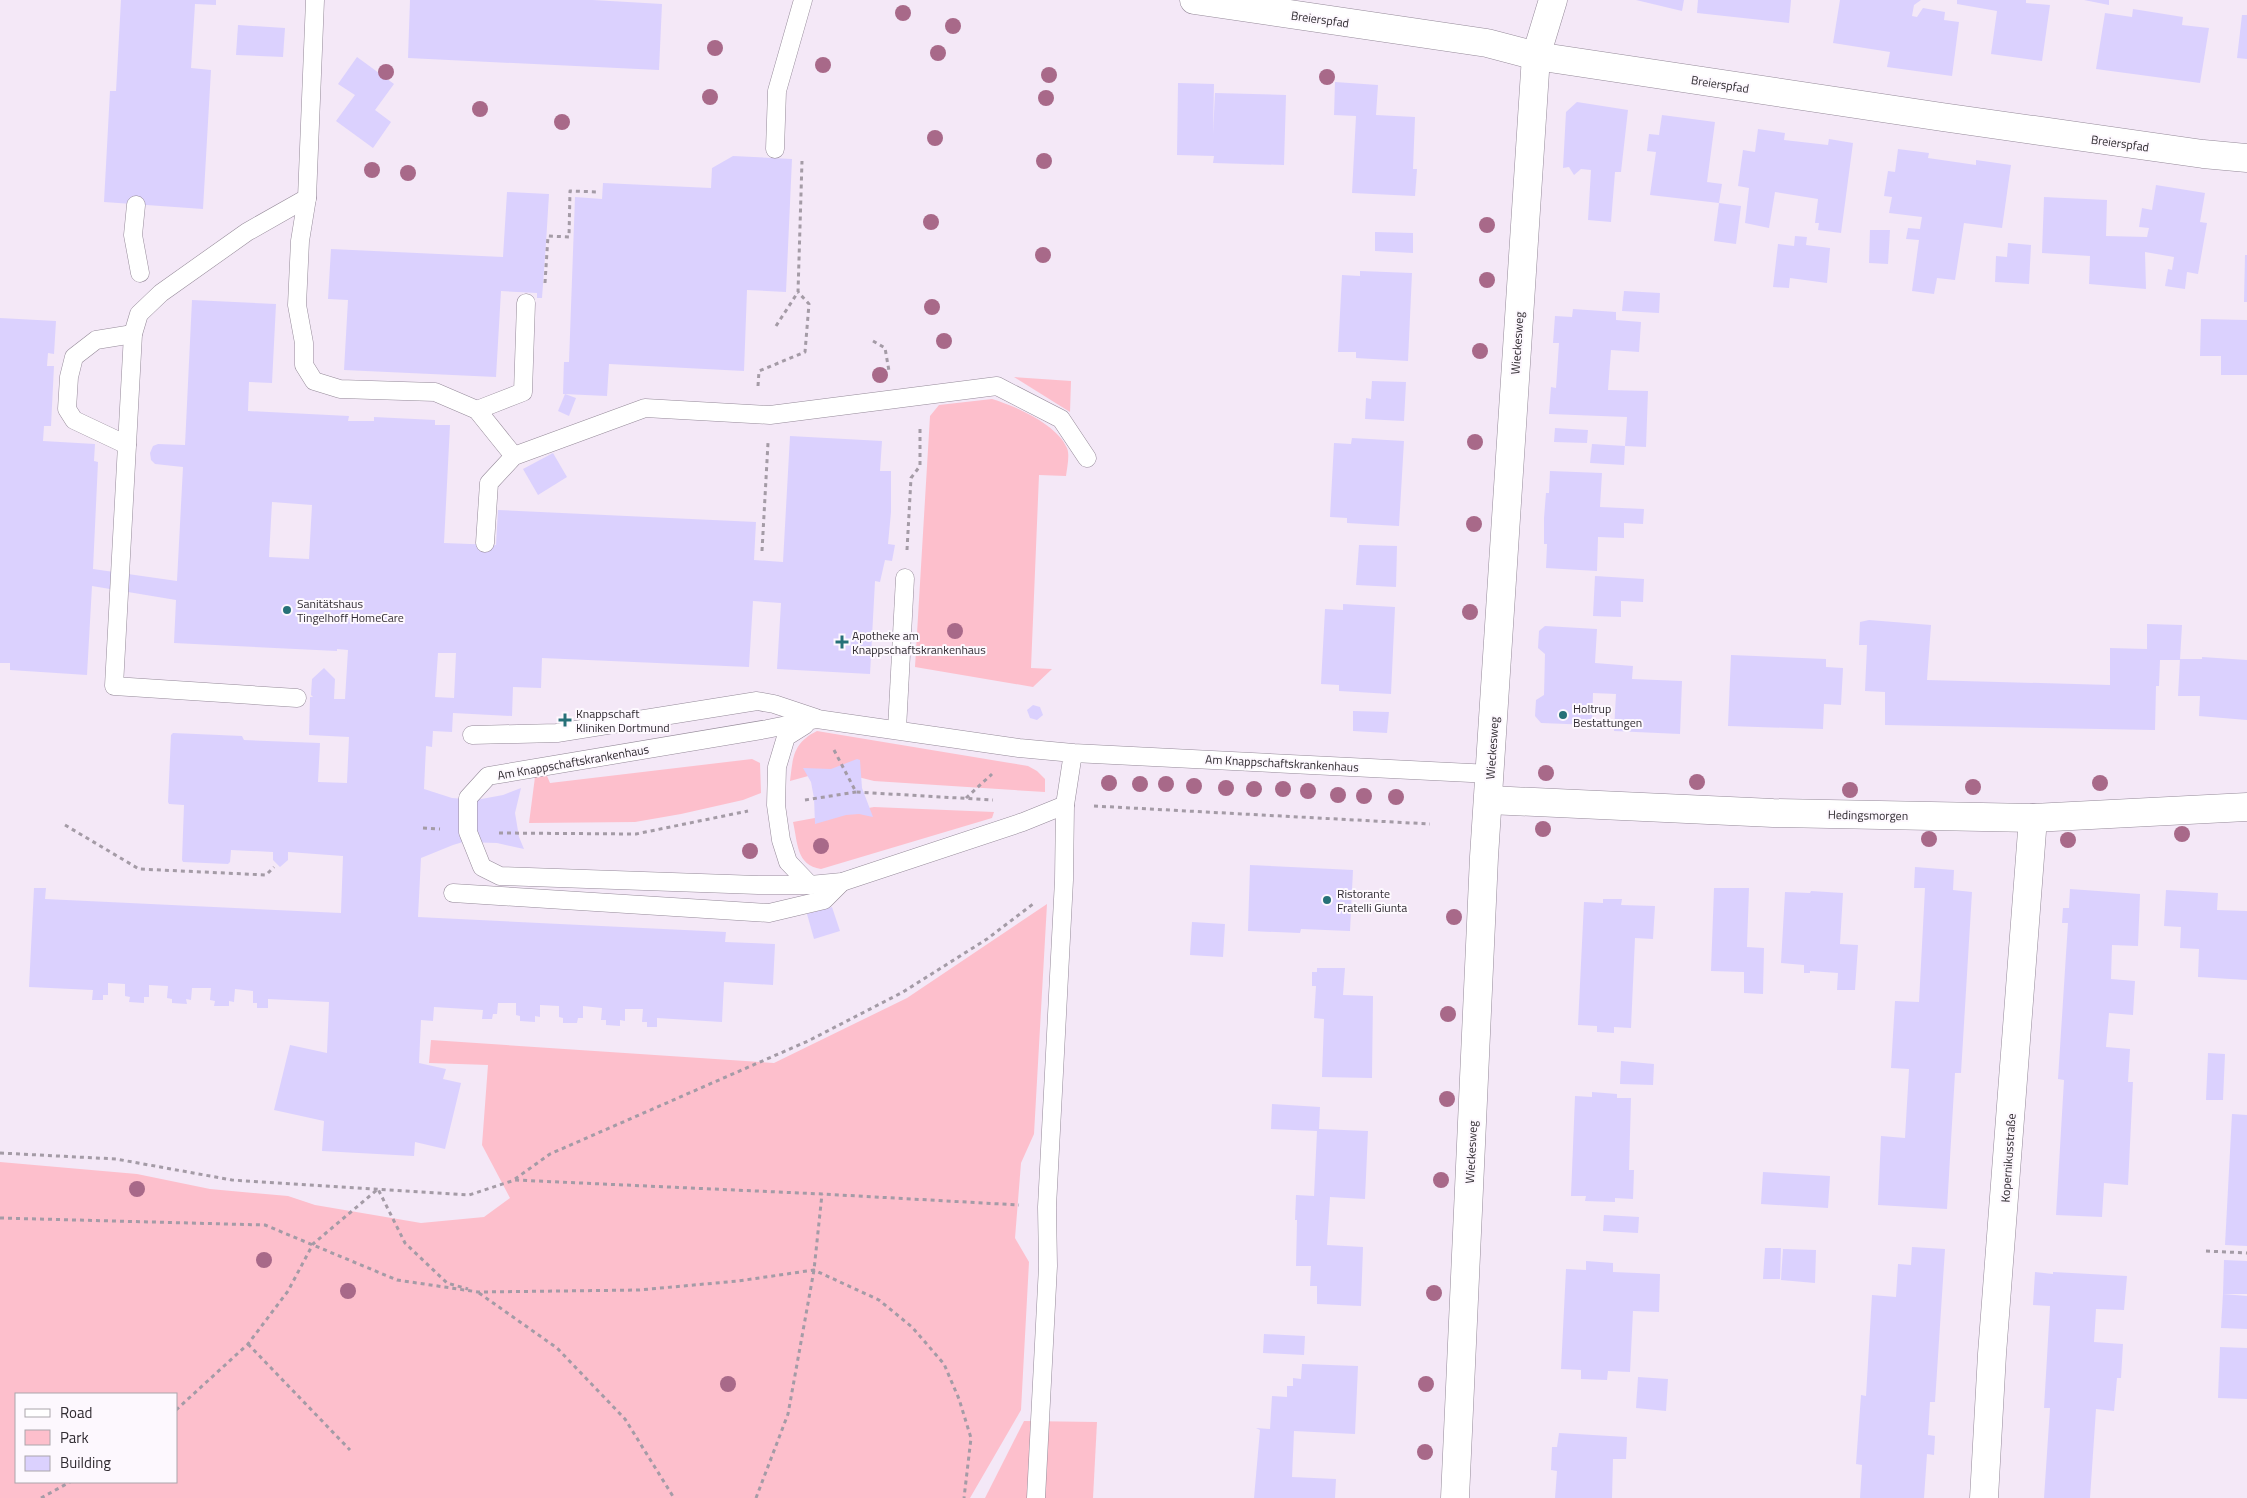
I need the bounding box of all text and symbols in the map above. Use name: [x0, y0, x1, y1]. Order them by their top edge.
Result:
street label: Breierspfad: [1290, 6, 1350, 32]
street label: Breierspfad: [1690, 70, 1750, 98]
street label: Breierspfad: [2090, 130, 2150, 156]
street label: Wieckesweg: [1505, 311, 1529, 375]
place label: Sanitätshaus Tingelhoff HomeCare: [297, 594, 404, 627]
marker: Sanitätshaus Tingelhoff HomeCare: [281, 604, 293, 616]
place label: Apotheke am Knappschaftskrankenhaus: [852, 626, 986, 659]
marker: Apotheke am Knappschaftskrankenhaus: [836, 636, 848, 648]
place label: Holtrup Bestattungen: [1573, 699, 1642, 732]
place label: Knappschaft Kliniken Dortmund: [576, 704, 670, 737]
marker: Holtrup Bestattungen: [1557, 709, 1569, 721]
marker: Knappschaft Kliniken Dortmund: [558, 713, 572, 727]
street label: Wieckesweg: [1480, 716, 1504, 780]
street label: Am Knappschaftskrankenhaus: [496, 739, 651, 785]
street label: Am Knappschaftskrankenhaus: [1205, 749, 1360, 777]
street label: Hedingsmorgen: [1828, 805, 1908, 825]
place label: Ristorante Fratelli Giunta: [1337, 884, 1407, 917]
marker: Ristorante Fratelli Giunta: [1321, 894, 1333, 906]
street label: Kopernikusstraße: [1995, 1113, 2021, 1203]
street label: Wieckesweg: [1460, 1120, 1482, 1184]
legend: [15, 1393, 178, 1483]
text: Road: [60, 1401, 92, 1424]
text: Park: [60, 1426, 89, 1449]
text: Building: [60, 1451, 111, 1474]

